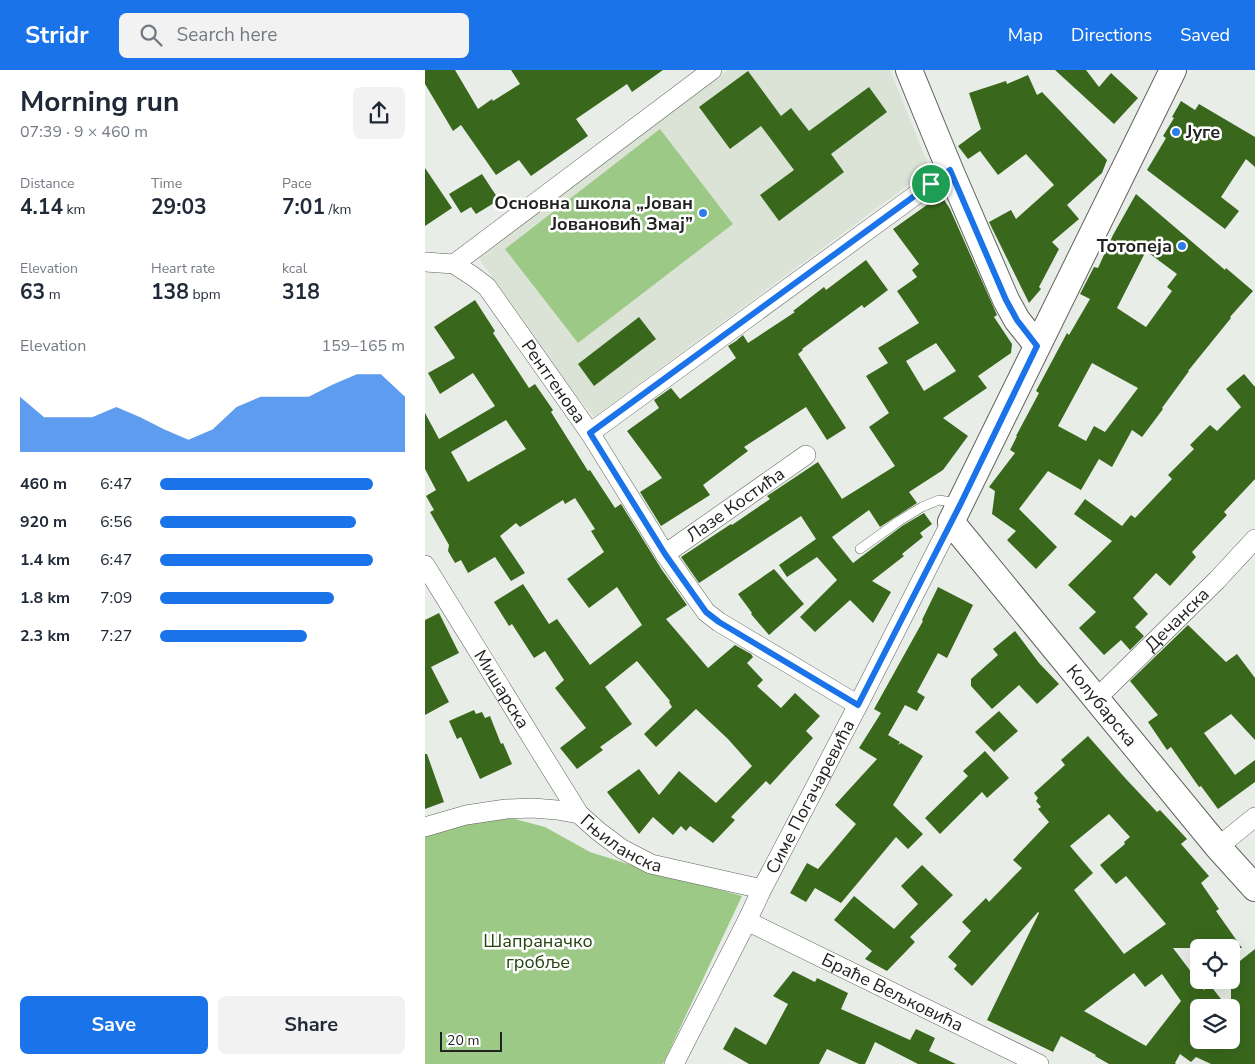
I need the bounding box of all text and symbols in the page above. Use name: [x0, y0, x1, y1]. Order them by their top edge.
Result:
search box: [119, 13, 469, 58]
text: Stridr: [25, 19, 89, 51]
icon: search: [137, 21, 165, 49]
text: Search here: [177, 22, 277, 48]
text: Map: [1008, 23, 1043, 47]
text: Directions: [1071, 23, 1152, 47]
text: Saved: [1180, 23, 1230, 47]
text: Morning run: [20, 83, 179, 121]
button: share: [353, 87, 405, 139]
place label: Југе: [1185, 120, 1220, 144]
text: 07:39 · 9 × 460 m: [20, 121, 148, 143]
marker: Југе: [1170, 126, 1182, 138]
pin: [910, 163, 952, 205]
icon: arrive: [917, 170, 945, 198]
text: Distance: [20, 174, 74, 193]
text: Time: [151, 174, 182, 193]
text: Pace: [282, 174, 312, 193]
place label: Основна школа „Јован Јовановић Змај”: [494, 191, 693, 236]
text: 4.14: [20, 193, 63, 221]
text: 29:03: [151, 193, 207, 221]
text: 7:01: [282, 193, 325, 221]
text: km: [63, 200, 86, 219]
text: /km: [325, 200, 352, 219]
marker: Основна школа „Јован Јовановић Змај”: [697, 207, 709, 219]
place label: Тотопеја: [1097, 234, 1172, 258]
marker: Тотопеја: [1176, 240, 1188, 252]
text: Elevation: [20, 259, 78, 278]
text: Heart rate: [151, 259, 215, 278]
text: kcal: [282, 259, 307, 278]
text: 63: [20, 278, 45, 306]
text: 138: [151, 278, 189, 306]
text: 318: [282, 278, 320, 306]
text: m: [45, 285, 61, 304]
text: bpm: [189, 285, 221, 304]
text: Elevation: [20, 335, 86, 357]
text: 159–165 m: [322, 335, 405, 357]
street label: Рентгенова: [516, 335, 592, 428]
street label: Лазе Костића: [681, 462, 789, 547]
text: 460 m: [20, 473, 67, 495]
text: 6:47: [100, 473, 132, 495]
text: 920 m: [20, 511, 67, 533]
text: 6:56: [100, 511, 132, 533]
text: 1.4 km: [20, 549, 70, 571]
text: 6:47: [100, 549, 132, 571]
street label: Дечанска: [1139, 582, 1214, 657]
text: 1.8 km: [20, 587, 70, 609]
text: 7:09: [100, 587, 132, 609]
text: 2.3 km: [20, 625, 70, 647]
text: 7:27: [100, 625, 132, 647]
street label: Мишарска: [468, 645, 535, 733]
street label: Колубарска: [1061, 659, 1143, 752]
street label: Симе Погачаревића: [760, 715, 860, 878]
street label: Гњиланска: [575, 809, 664, 878]
park label: Шапраначко гробље: [483, 929, 593, 974]
map controls: [1190, 939, 1240, 1049]
button: locate: [1190, 939, 1240, 989]
street label: Браће Вељковића: [818, 947, 967, 1037]
button: Save: [20, 996, 208, 1054]
button: Share: [218, 996, 405, 1054]
button: layers: [1190, 999, 1240, 1049]
scale bar: [440, 1029, 503, 1052]
text: 20 m: [447, 1031, 479, 1050]

